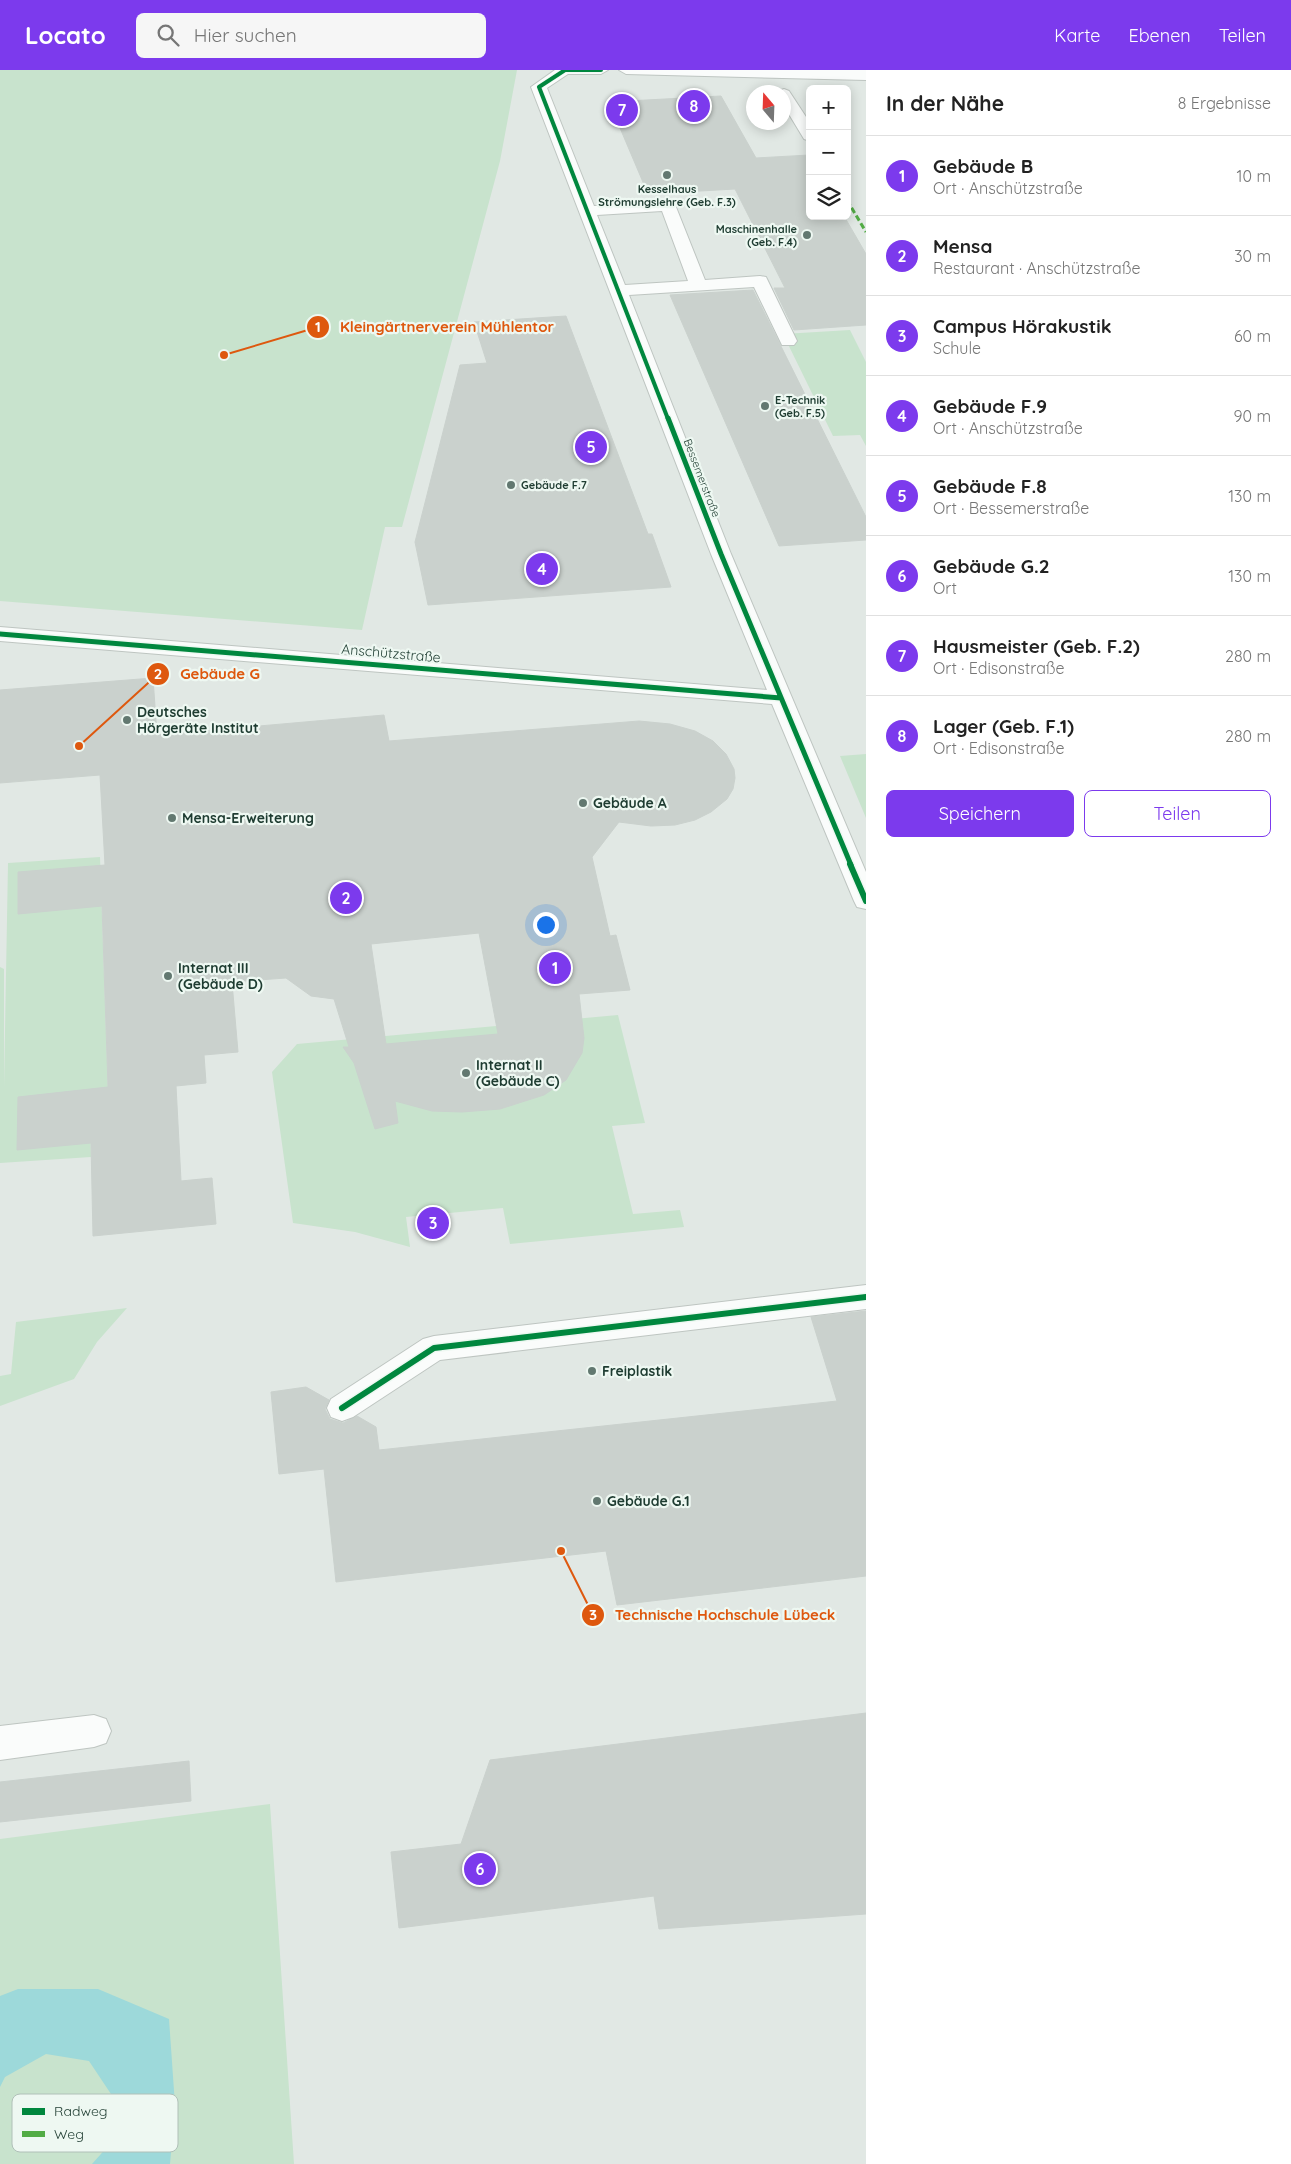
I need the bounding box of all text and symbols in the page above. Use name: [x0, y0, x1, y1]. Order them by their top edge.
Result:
search box: [136, 13, 486, 58]
text: Locato: [25, 20, 106, 50]
icon: search: [154, 21, 182, 49]
text: Hier suchen: [194, 23, 297, 47]
text: Karte: [1054, 24, 1100, 47]
text: Ebenen: [1128, 24, 1191, 47]
text: Teilen: [1219, 24, 1266, 47]
north arrow: [746, 85, 791, 130]
map controls: [806, 85, 851, 220]
button: +: [806, 85, 851, 130]
pin: 8: [678, 87, 710, 125]
text: In der Nähe: [886, 90, 1004, 116]
pin: 7: [606, 91, 638, 129]
text: 8 Ergebnisse: [1178, 93, 1271, 113]
button: −: [806, 130, 851, 175]
text: Gebäude B: [933, 154, 1033, 178]
text: 1: [899, 166, 905, 186]
text: 10 m: [1237, 166, 1271, 186]
marker: Kesselhaus Strömungslehre (Geb. F.3): [661, 169, 673, 181]
button: layers: [806, 175, 851, 220]
text: Ort · Anschützstraße: [933, 178, 1083, 198]
place label: Kesselhaus Strömungslehre (Geb. F.3): [598, 182, 736, 209]
place label: Maschinenhalle (Geb. F.4): [716, 222, 798, 249]
marker: Maschinenhalle (Geb. F.4): [801, 229, 813, 241]
text: Mensa: [933, 234, 992, 258]
text: 2: [897, 246, 907, 266]
text: 30 m: [1234, 246, 1271, 266]
text: Restaurant · Anschützstraße: [933, 258, 1140, 278]
callout: Kleingärtnerverein Mühlentor: [305, 312, 564, 342]
text: Campus Hörakustik: [933, 314, 1112, 338]
text: 1: [315, 317, 321, 336]
text: Kleingärtnerverein Mühlentor: [340, 317, 555, 336]
text: 3: [898, 326, 906, 346]
text: 60 m: [1234, 326, 1271, 346]
text: Schule: [933, 338, 981, 358]
place label: E-Technik (Geb. F.5): [775, 393, 825, 420]
text: Gebäude F.9: [933, 394, 1047, 418]
marker: E-Technik (Geb. F.5): [759, 400, 771, 412]
text: 4: [897, 406, 907, 426]
text: 90 m: [1234, 406, 1271, 426]
text: Ort · Anschützstraße: [933, 418, 1083, 438]
pin: 5: [575, 428, 607, 466]
street label: Bessemerstraße: [681, 437, 723, 519]
text: Gebäude F.8: [933, 474, 1047, 498]
place label: Gebäude F.7: [521, 478, 587, 492]
marker: Gebäude F.7: [505, 479, 517, 491]
text: 5: [897, 486, 907, 506]
text: 130 m: [1228, 486, 1271, 506]
text: Ort · Bessemerstraße: [933, 498, 1089, 518]
pin: 4: [526, 550, 558, 588]
text: Gebäude G.2: [933, 554, 1050, 578]
text: 6: [898, 566, 906, 586]
text: 130 m: [1228, 566, 1271, 586]
text: Ort: [933, 578, 957, 598]
text: Hausmeister (Geb. F.2): [933, 634, 1140, 658]
street label: Anschützstraße: [341, 640, 442, 666]
text: 7: [898, 646, 906, 666]
text: 280 m: [1225, 646, 1271, 666]
text: Ort · Edisonstraße: [933, 658, 1065, 678]
callout: Gebäude G: [145, 659, 270, 689]
text: 2: [154, 664, 162, 683]
text: Gebäude G: [180, 664, 260, 683]
place label: Deutsches Hörgeräte Institut: [137, 703, 259, 737]
marker: Deutsches Hörgeräte Institut: [121, 714, 133, 726]
text: Lager (Geb. F.1): [933, 714, 1074, 738]
text: 8: [898, 726, 906, 746]
text: 280 m: [1225, 726, 1271, 746]
text: Ort · Edisonstraße: [933, 738, 1065, 758]
button: Speichern: [886, 790, 1074, 837]
button: Teilen: [1084, 790, 1271, 837]
place label: Gebäude A: [593, 794, 667, 812]
marker: Gebäude A: [577, 797, 589, 809]
place label: Mensa-Erweiterung: [182, 809, 314, 827]
marker: Mensa-Erweiterung: [166, 812, 178, 824]
pin: 2: [330, 879, 362, 917]
your location: [533, 912, 559, 938]
pin: 1: [539, 949, 571, 987]
place label: Internat III (Gebäude D): [178, 959, 263, 993]
marker: Internat III (Gebäude D): [162, 970, 174, 982]
place label: Internat II (Gebäude C): [476, 1056, 559, 1090]
marker: Internat II (Gebäude C): [460, 1067, 472, 1079]
pin: 3: [417, 1204, 449, 1242]
place label: Freiplastik: [602, 1362, 672, 1380]
marker: Freiplastik: [586, 1365, 598, 1377]
place label: Gebäude G.1: [607, 1492, 690, 1510]
marker: Gebäude G.1: [591, 1495, 603, 1507]
callout: Technische Hochschule Lübeck: [580, 1600, 846, 1630]
text: 3: [589, 1605, 597, 1624]
text: Technische Hochschule Lübeck: [615, 1605, 835, 1624]
pin: 6: [464, 1850, 496, 1888]
legend: [12, 2094, 178, 2152]
text: Radweg: [54, 2102, 108, 2120]
text: Weg: [54, 2125, 84, 2143]

